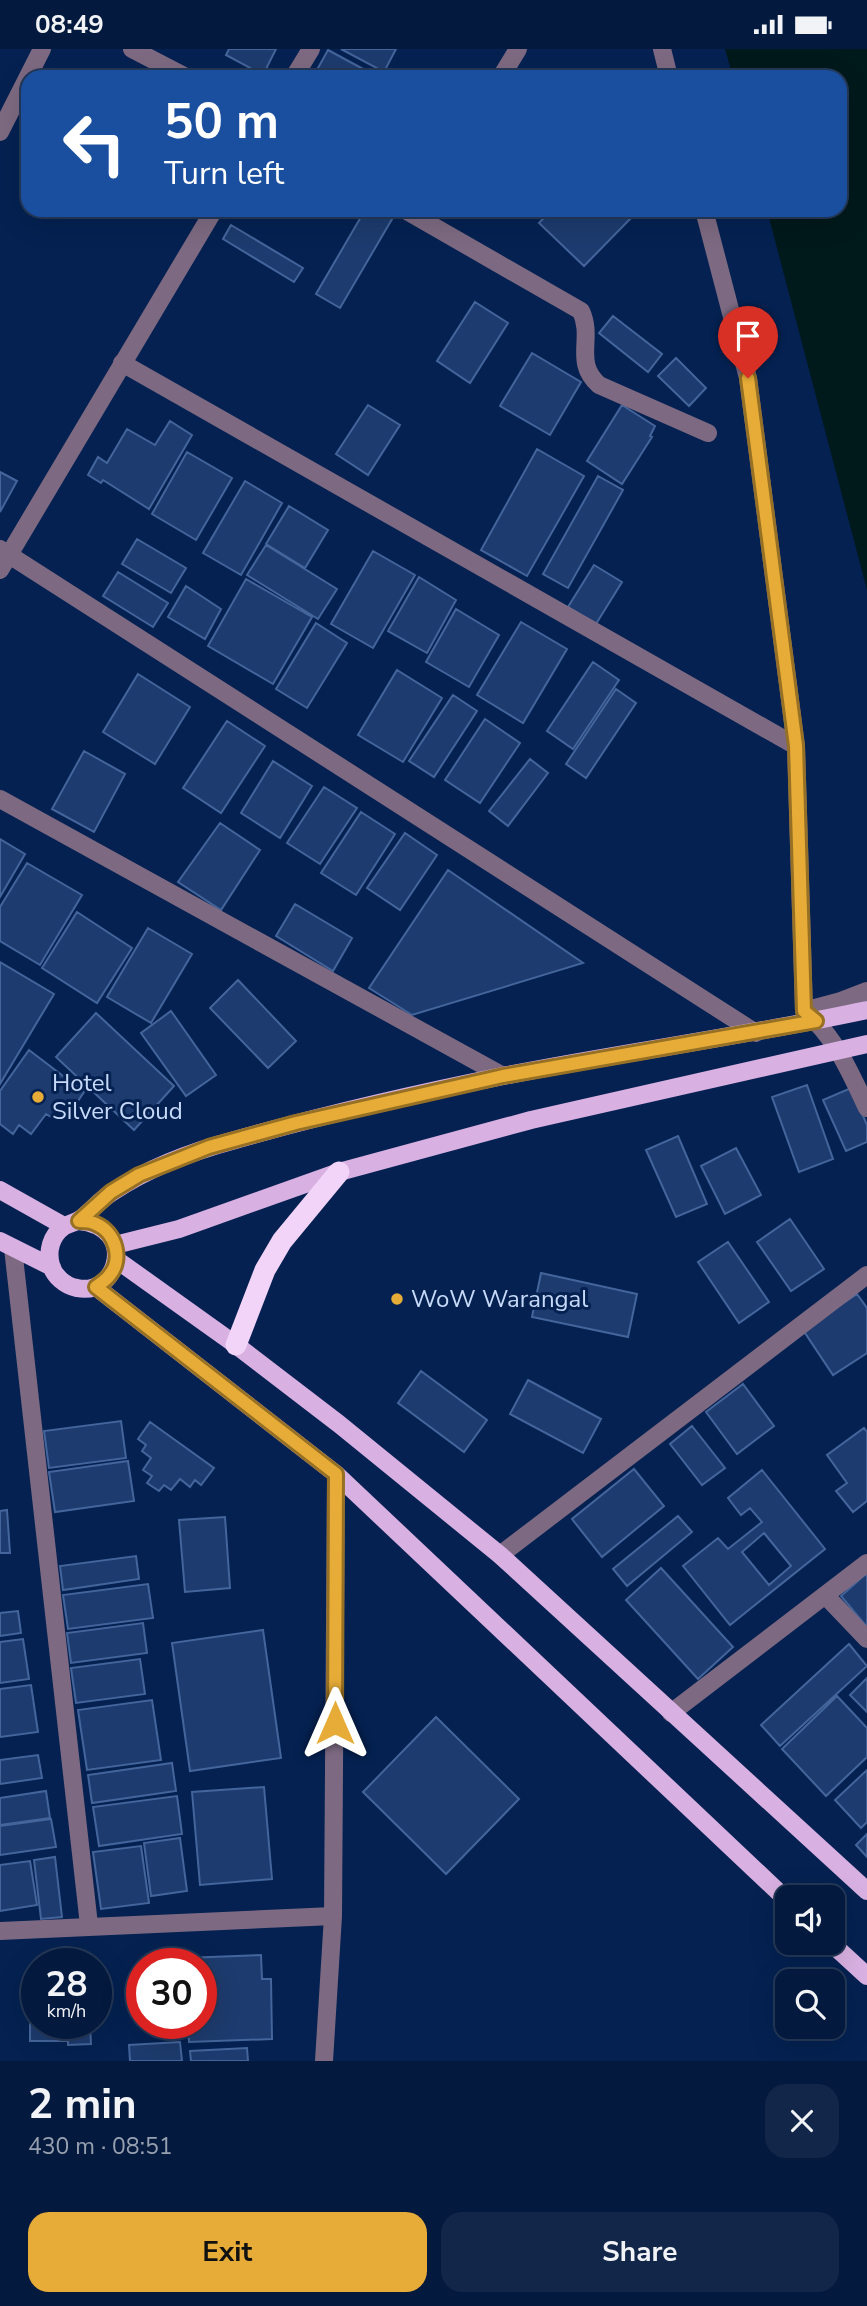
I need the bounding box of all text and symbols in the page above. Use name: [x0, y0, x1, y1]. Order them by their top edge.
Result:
text: 08:49: [35, 7, 104, 42]
text: 50 m: [164, 88, 279, 155]
icon: left: [49, 98, 140, 189]
text: Turn left: [164, 152, 284, 195]
pin: [718, 306, 778, 378]
icon: arrive: [729, 317, 767, 355]
place label: Hotel Silver Cloud: [52, 1067, 183, 1127]
marker: Hotel Silver Cloud: [30, 1089, 46, 1105]
place label: WoW Warangal: [411, 1283, 588, 1315]
marker: WoW Warangal: [389, 1291, 405, 1307]
position arrow: [298, 1686, 372, 1760]
map controls: [775, 1885, 845, 2039]
button: sound: [775, 1885, 845, 1955]
speed limit sign: 30: [126, 1948, 217, 2039]
text: 28: [45, 1961, 88, 2008]
button: search: [775, 1969, 845, 2039]
text: km/h: [47, 1999, 86, 2023]
text: 2 min: [28, 2076, 137, 2133]
button: close: [765, 2084, 839, 2158]
text: 430 m · 08:51: [28, 2131, 173, 2162]
button: Exit: [28, 2212, 427, 2292]
button: Share: [441, 2212, 839, 2292]

